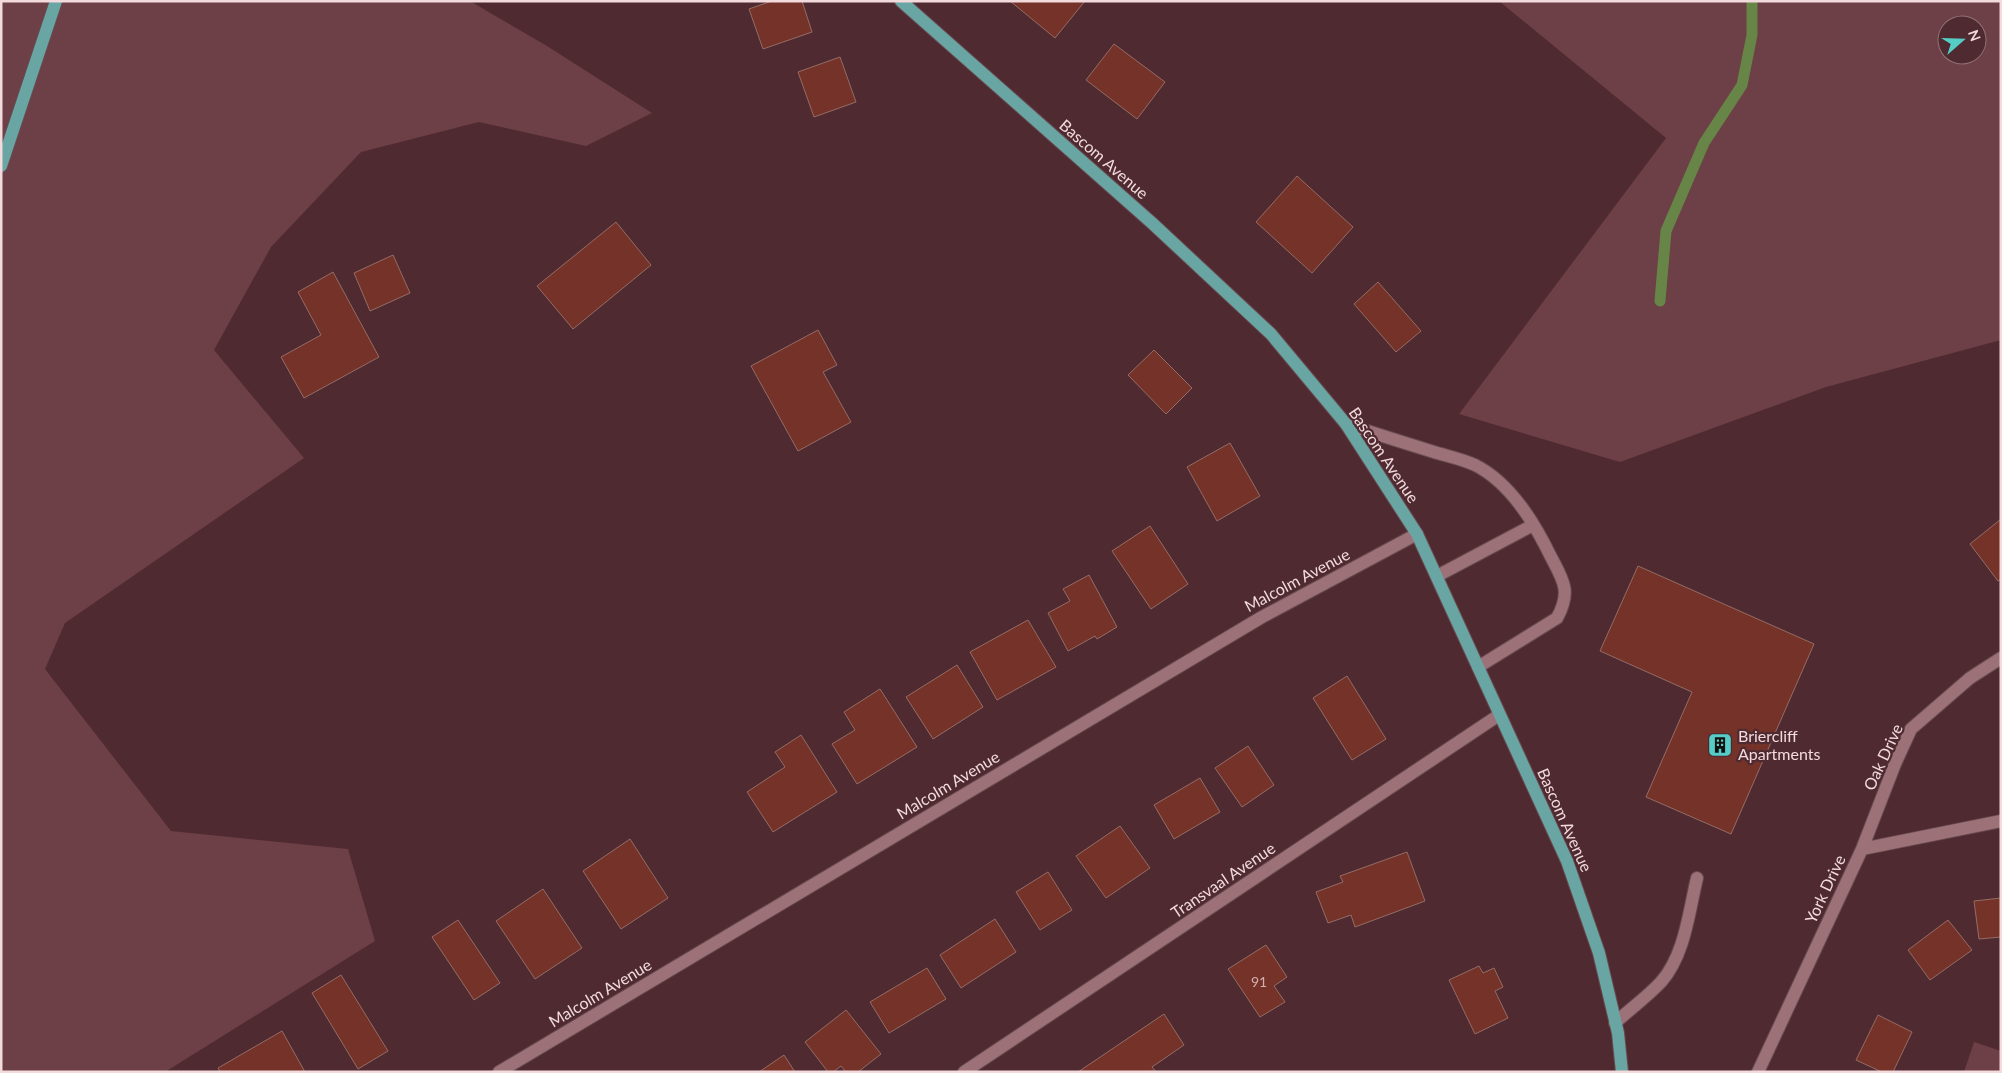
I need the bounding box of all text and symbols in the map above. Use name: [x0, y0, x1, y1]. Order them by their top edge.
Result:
north arrow: [1937, 15, 1987, 65]
text: N: [1965, 27, 1985, 43]
street label: Bascom Avenue: [1056, 115, 1153, 202]
street label: Bascom Avenue: [1345, 403, 1423, 506]
street label: Malcolm Avenue: [1241, 544, 1353, 615]
street label: Oak Drive: [1859, 721, 1906, 793]
place label: Briercliff Apartments: [1738, 726, 1820, 763]
building icon: Briercliff Apartments: [1707, 732, 1733, 758]
street label: Malcolm Avenue: [893, 746, 1003, 823]
street label: Bascom Avenue: [1534, 765, 1597, 875]
street label: Transvaal Avenue: [1167, 838, 1278, 921]
street label: York Drive: [1800, 851, 1849, 926]
street label: Malcolm Avenue: [545, 954, 655, 1031]
house number: 91: [1251, 973, 1267, 990]

